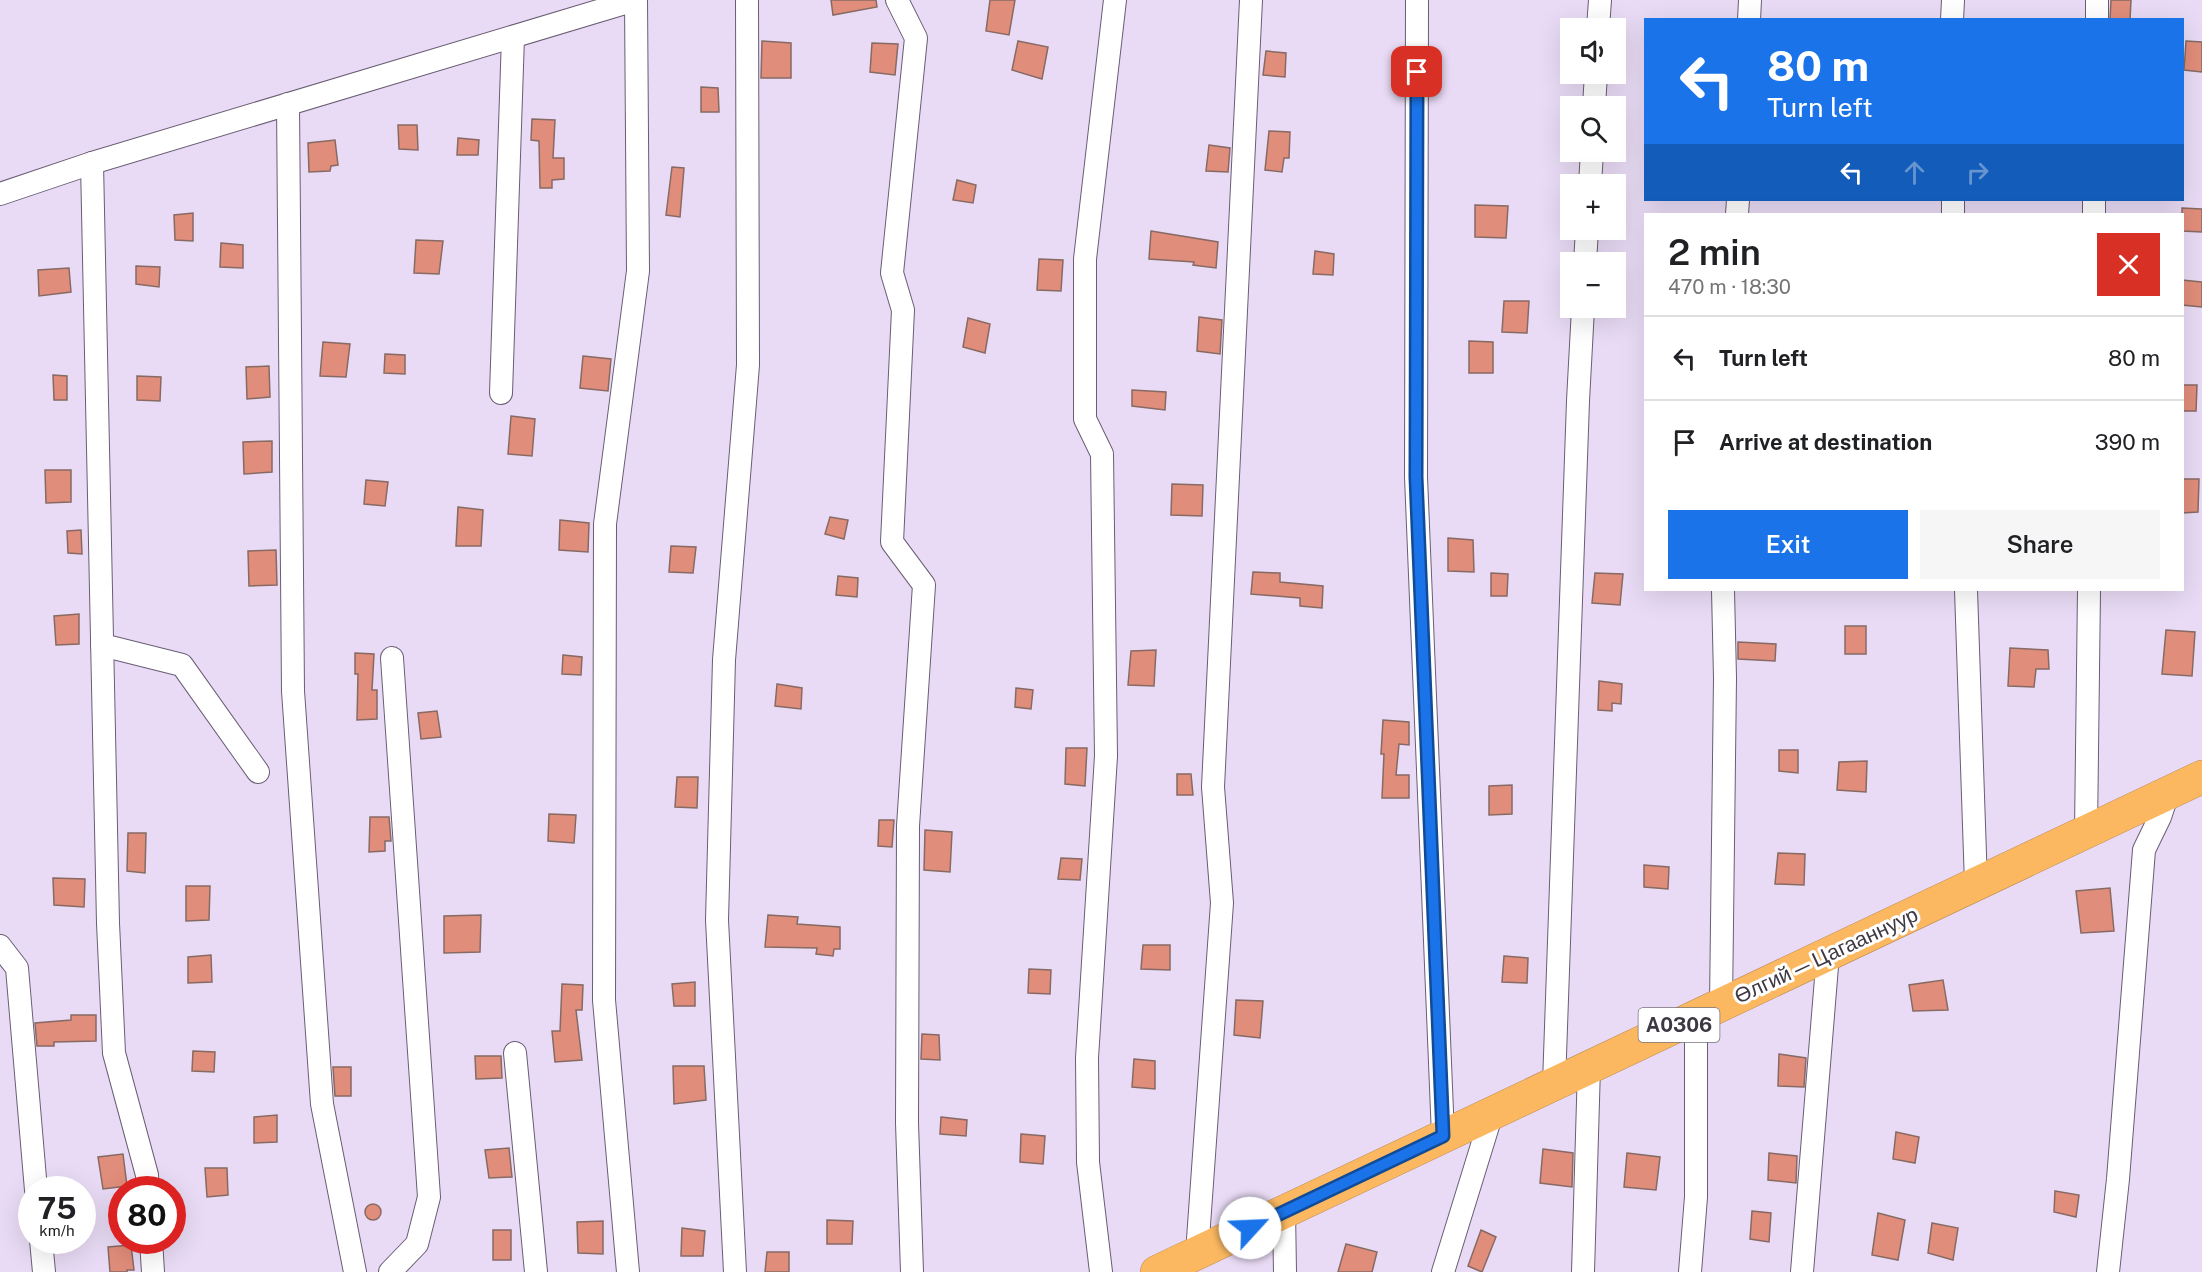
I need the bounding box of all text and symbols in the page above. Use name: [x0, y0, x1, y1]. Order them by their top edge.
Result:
map controls: [1560, 18, 1626, 318]
button: sound: [1560, 18, 1626, 84]
text: 80 m: [1767, 41, 1869, 90]
icon: left: [1668, 42, 1746, 120]
pin: [1391, 46, 1442, 97]
icon: arrive: [1400, 55, 1433, 88]
text: Turn left: [1767, 91, 1873, 123]
button: search: [1560, 96, 1626, 162]
icon: left: [1835, 156, 1868, 189]
icon: ahead: [1898, 156, 1931, 189]
icon: right: [1961, 156, 1994, 189]
button: +: [1560, 174, 1626, 240]
text: 2 min: [1668, 231, 1761, 273]
button: close: [2097, 233, 2160, 296]
button: −: [1560, 252, 1626, 318]
text: 470 m · 18:30: [1668, 275, 1791, 299]
icon: left: [1668, 342, 1701, 375]
text: Turn left: [1719, 345, 1808, 371]
text: 80 m: [2108, 345, 2160, 371]
icon: arrive: [1668, 426, 1701, 459]
text: Arrive at destination: [1719, 429, 1932, 455]
text: 390 m: [2095, 429, 2160, 455]
button: Exit: [1668, 510, 1908, 579]
button: Share: [1920, 510, 2160, 579]
street label: Өлгий — Цагааннуур: [1730, 902, 1922, 1008]
road number: A0306: [1638, 1008, 1720, 1042]
speed limit sign: 80: [108, 1176, 186, 1254]
text: 75: [37, 1190, 77, 1226]
position arrow: [1218, 1196, 1282, 1260]
text: km/h: [39, 1222, 75, 1239]

